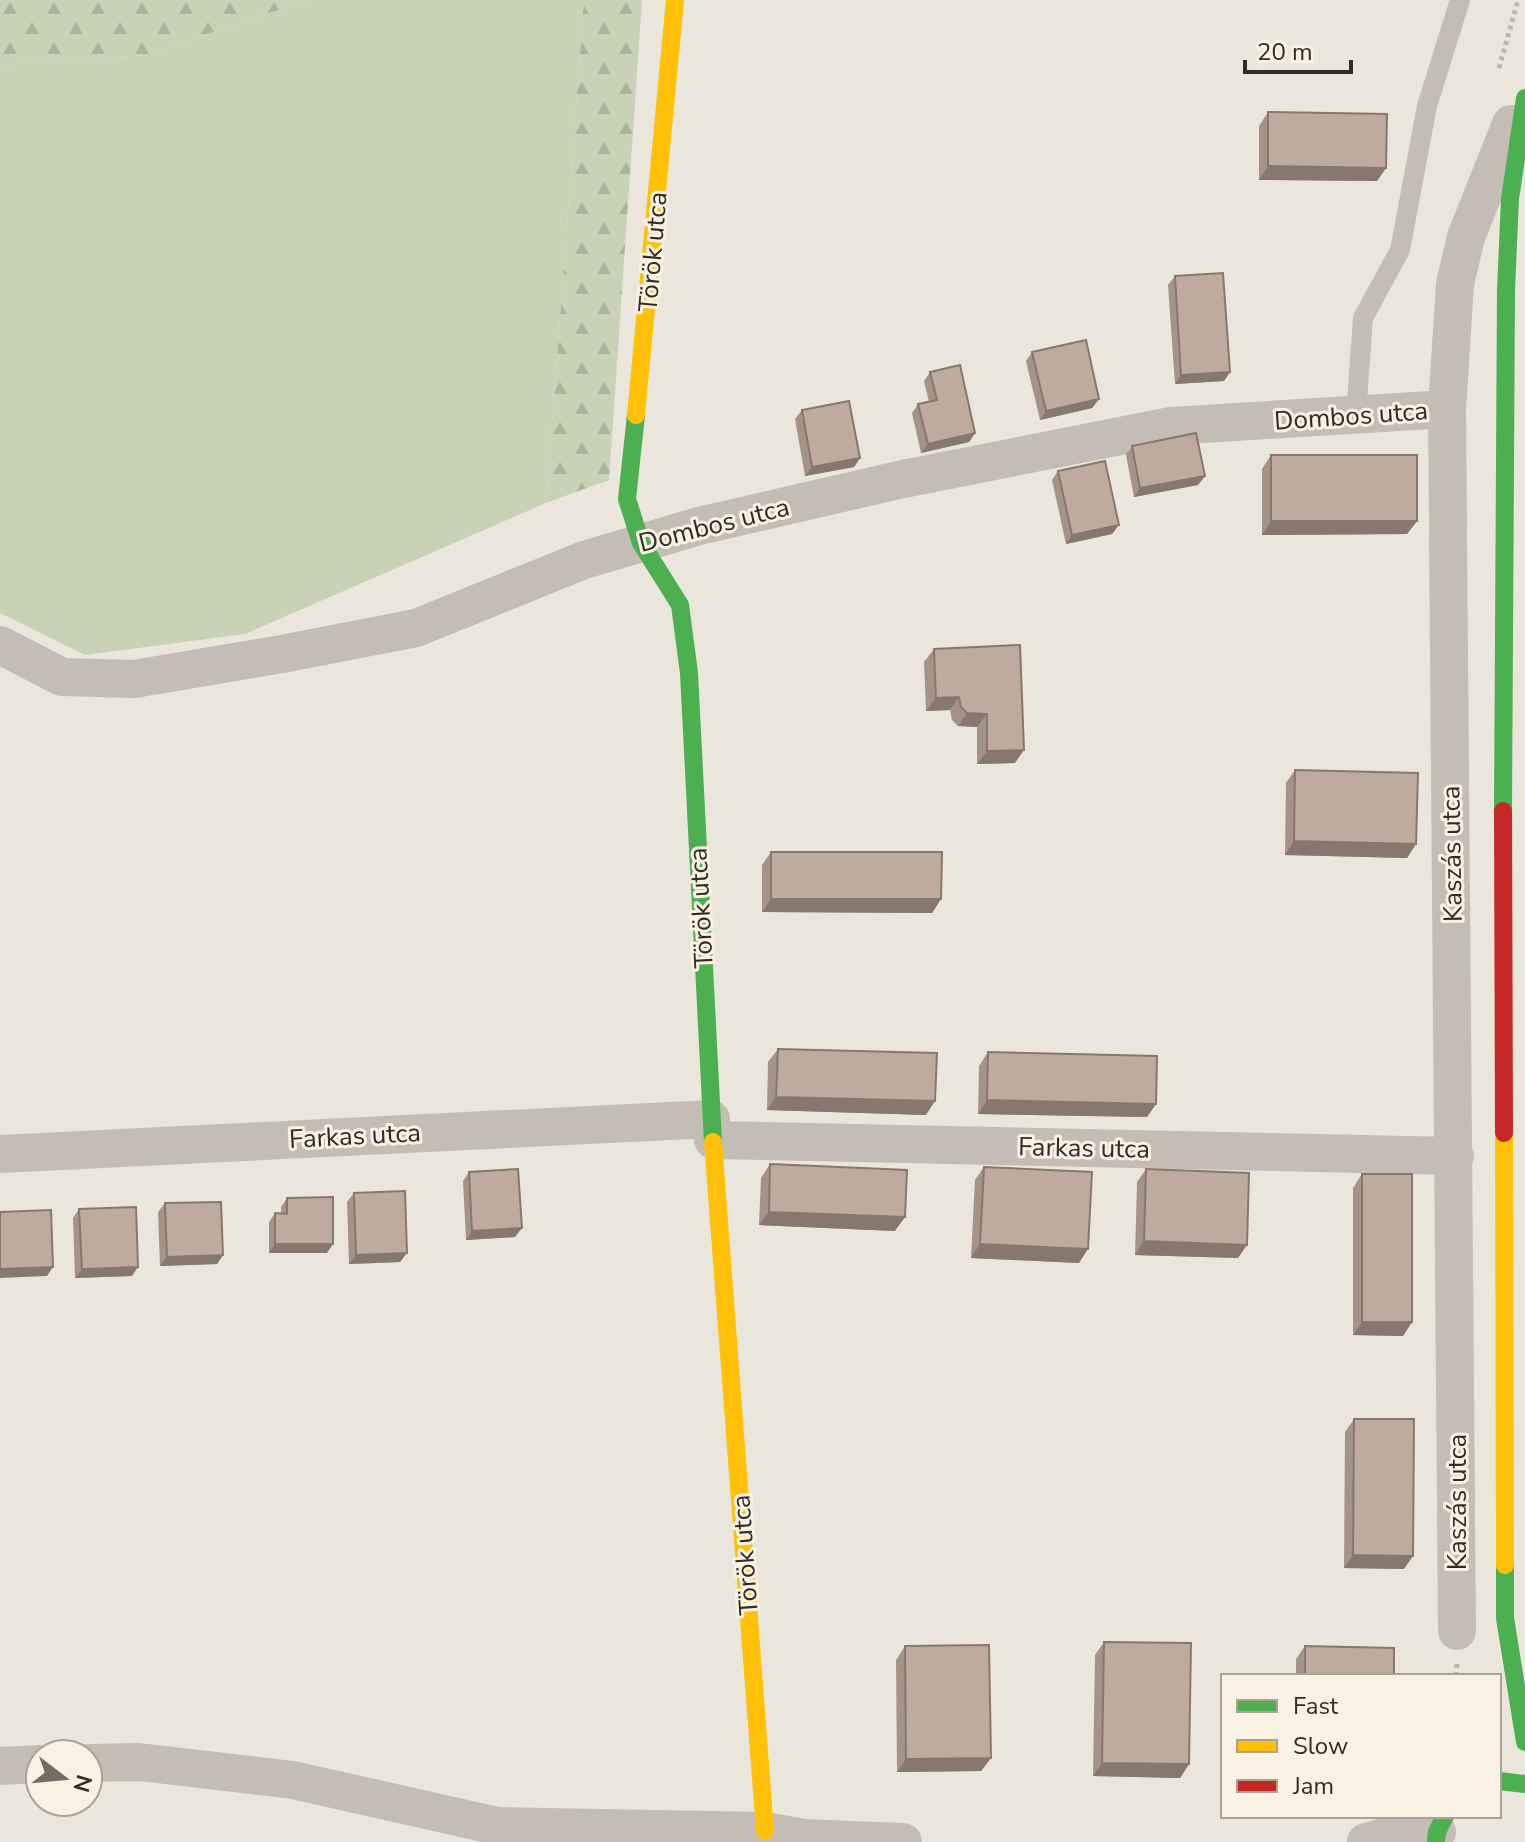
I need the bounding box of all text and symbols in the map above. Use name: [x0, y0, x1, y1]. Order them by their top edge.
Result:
scale bar: [1245, 24, 1351, 74]
text: 20 m: [1257, 36, 1313, 68]
street label: Török utca: [630, 190, 676, 314]
street label: Dombos utca: [1273, 393, 1429, 439]
street label: Dombos utca: [635, 489, 793, 561]
street label: Kaszás utca: [1433, 785, 1471, 923]
street label: Török utca: [680, 847, 722, 969]
street label: Farkas utca: [288, 1115, 422, 1157]
street label: Farkas utca: [1018, 1129, 1150, 1167]
street label: Kaszás utca: [1440, 1434, 1475, 1570]
street label: Török utca: [723, 1494, 767, 1616]
legend: [1221, 1674, 1501, 1818]
text: Fast: [1293, 1690, 1339, 1722]
text: Slow: [1293, 1730, 1348, 1762]
north arrow: [24, 1738, 104, 1818]
text: Jam: [1292, 1770, 1334, 1802]
text: N: [66, 1771, 99, 1795]

